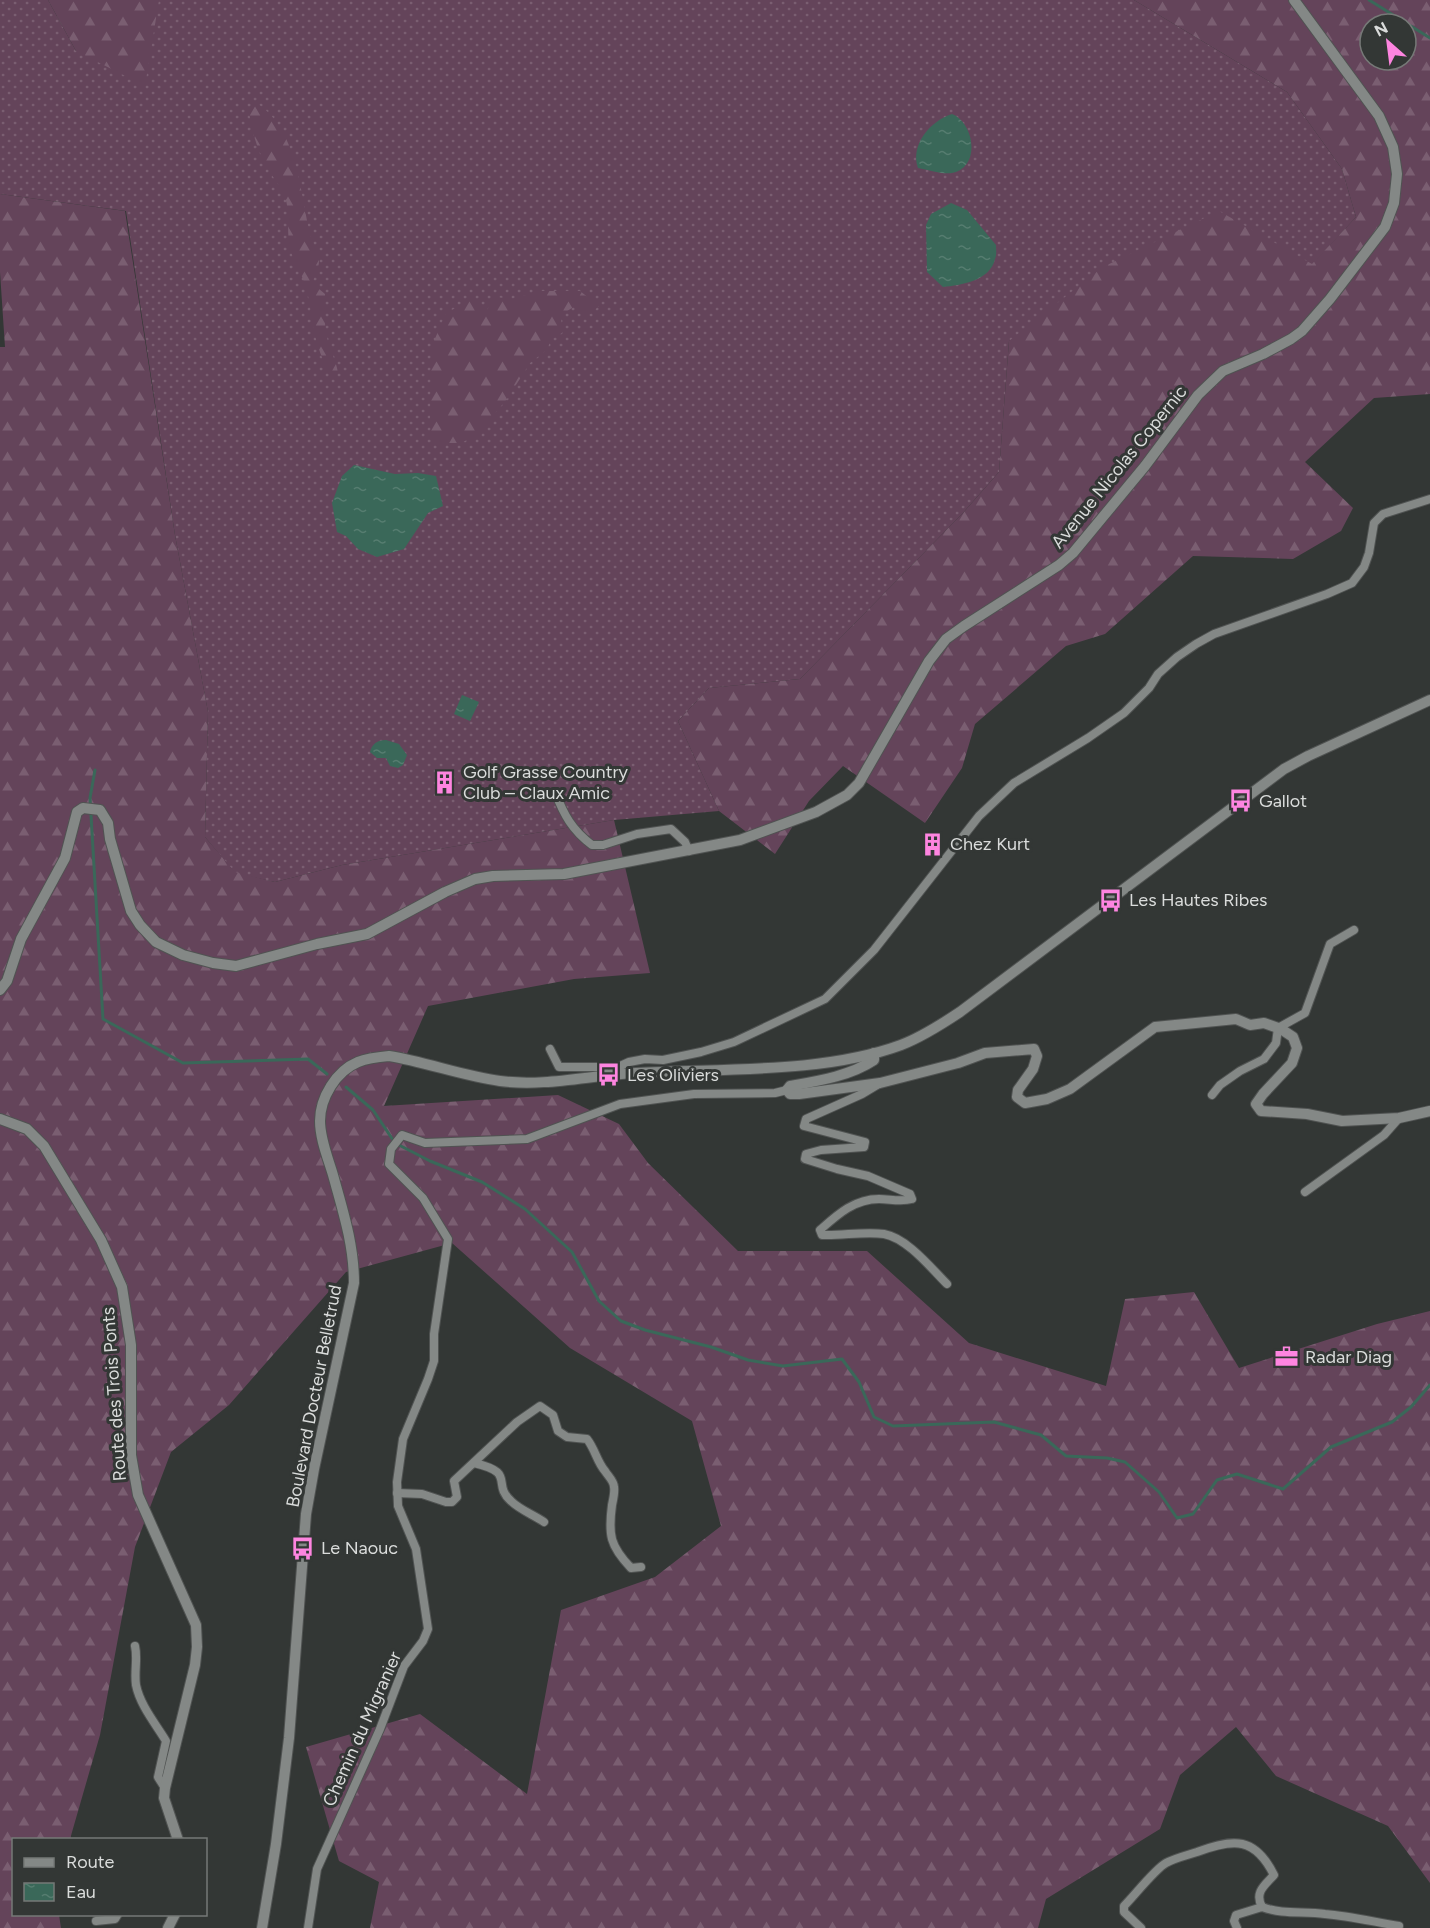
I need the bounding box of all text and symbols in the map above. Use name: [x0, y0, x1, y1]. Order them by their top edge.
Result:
north arrow: [1358, 12, 1418, 72]
text: N: [1371, 18, 1391, 40]
street label: Avenue Nicolas Copernic: [1046, 381, 1192, 553]
place label: Golf Grasse Country Club – Claux Amic: [463, 761, 629, 804]
building icon: Golf Grasse Country Club – Claux Amic: [432, 769, 458, 795]
bus stop icon: Gallot: [1228, 788, 1254, 814]
place label: Gallot: [1259, 790, 1307, 812]
building icon: Chez Kurt: [919, 831, 945, 857]
place label: Chez Kurt: [950, 833, 1030, 855]
bus stop icon: Les Hautes Ribes: [1098, 887, 1124, 913]
place label: Les Hautes Ribes: [1129, 889, 1267, 911]
bus stop icon: Les Oliviers: [596, 1062, 622, 1088]
place label: Les Oliviers: [627, 1064, 719, 1086]
street label: Boulevard Docteur Belletrud: [282, 1283, 346, 1509]
street label: Route des Trois Ponts: [97, 1306, 131, 1482]
office icon: Radar Diag: [1274, 1344, 1300, 1370]
place label: Radar Diag: [1305, 1346, 1392, 1368]
bus stop icon: Le Naouc: [290, 1535, 316, 1561]
place label: Le Naouc: [321, 1537, 398, 1559]
street label: Chemin du Migranier: [318, 1648, 406, 1810]
legend: [12, 1838, 207, 1916]
text: Route: [66, 1851, 115, 1873]
text: Eau: [66, 1881, 96, 1903]

